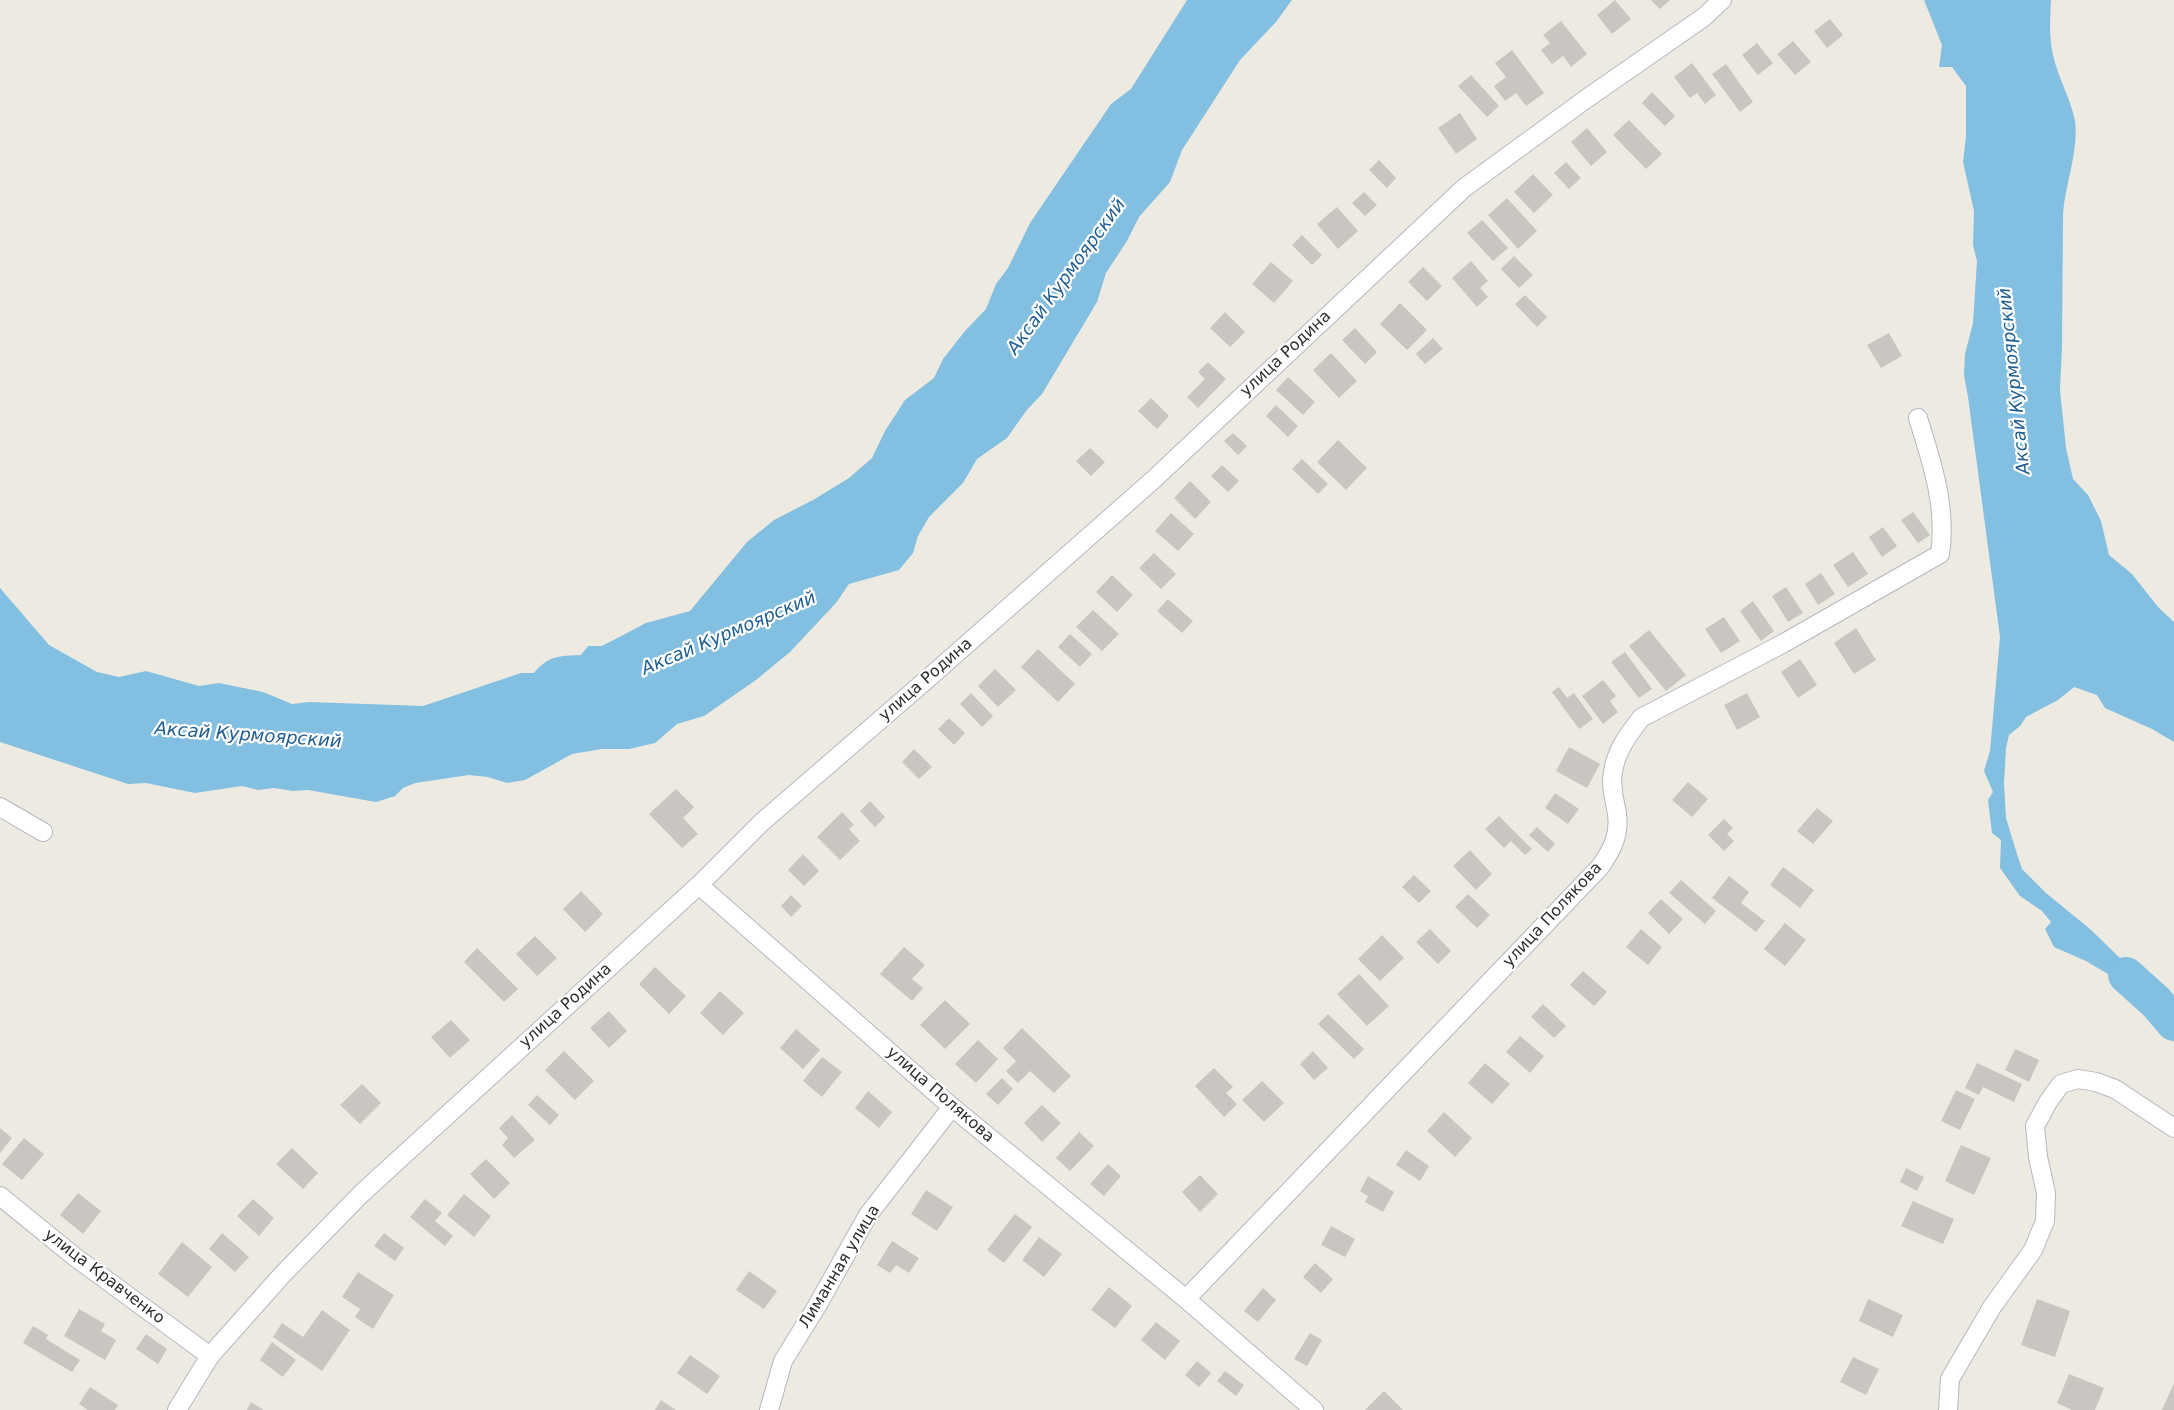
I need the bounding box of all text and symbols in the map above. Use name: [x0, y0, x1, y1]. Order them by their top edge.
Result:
water label: Аксай Курмоярский: [1003, 195, 1131, 359]
water label: Аксай Курмоярский: [1994, 287, 2036, 475]
street label: улица Родина: [1237, 307, 1335, 401]
water label: Аксай Курмоярский: [639, 587, 819, 681]
street label: улица Родина: [876, 634, 976, 726]
water label: Аксай Курмоярский: [154, 719, 342, 753]
street label: улица Полякова: [1500, 859, 1606, 971]
street label: улица Родина: [516, 960, 616, 1052]
street label: улица Полякова: [882, 1043, 998, 1147]
street label: Лиманная улица: [796, 1202, 884, 1332]
street label: улица Кравченко: [40, 1225, 168, 1329]

